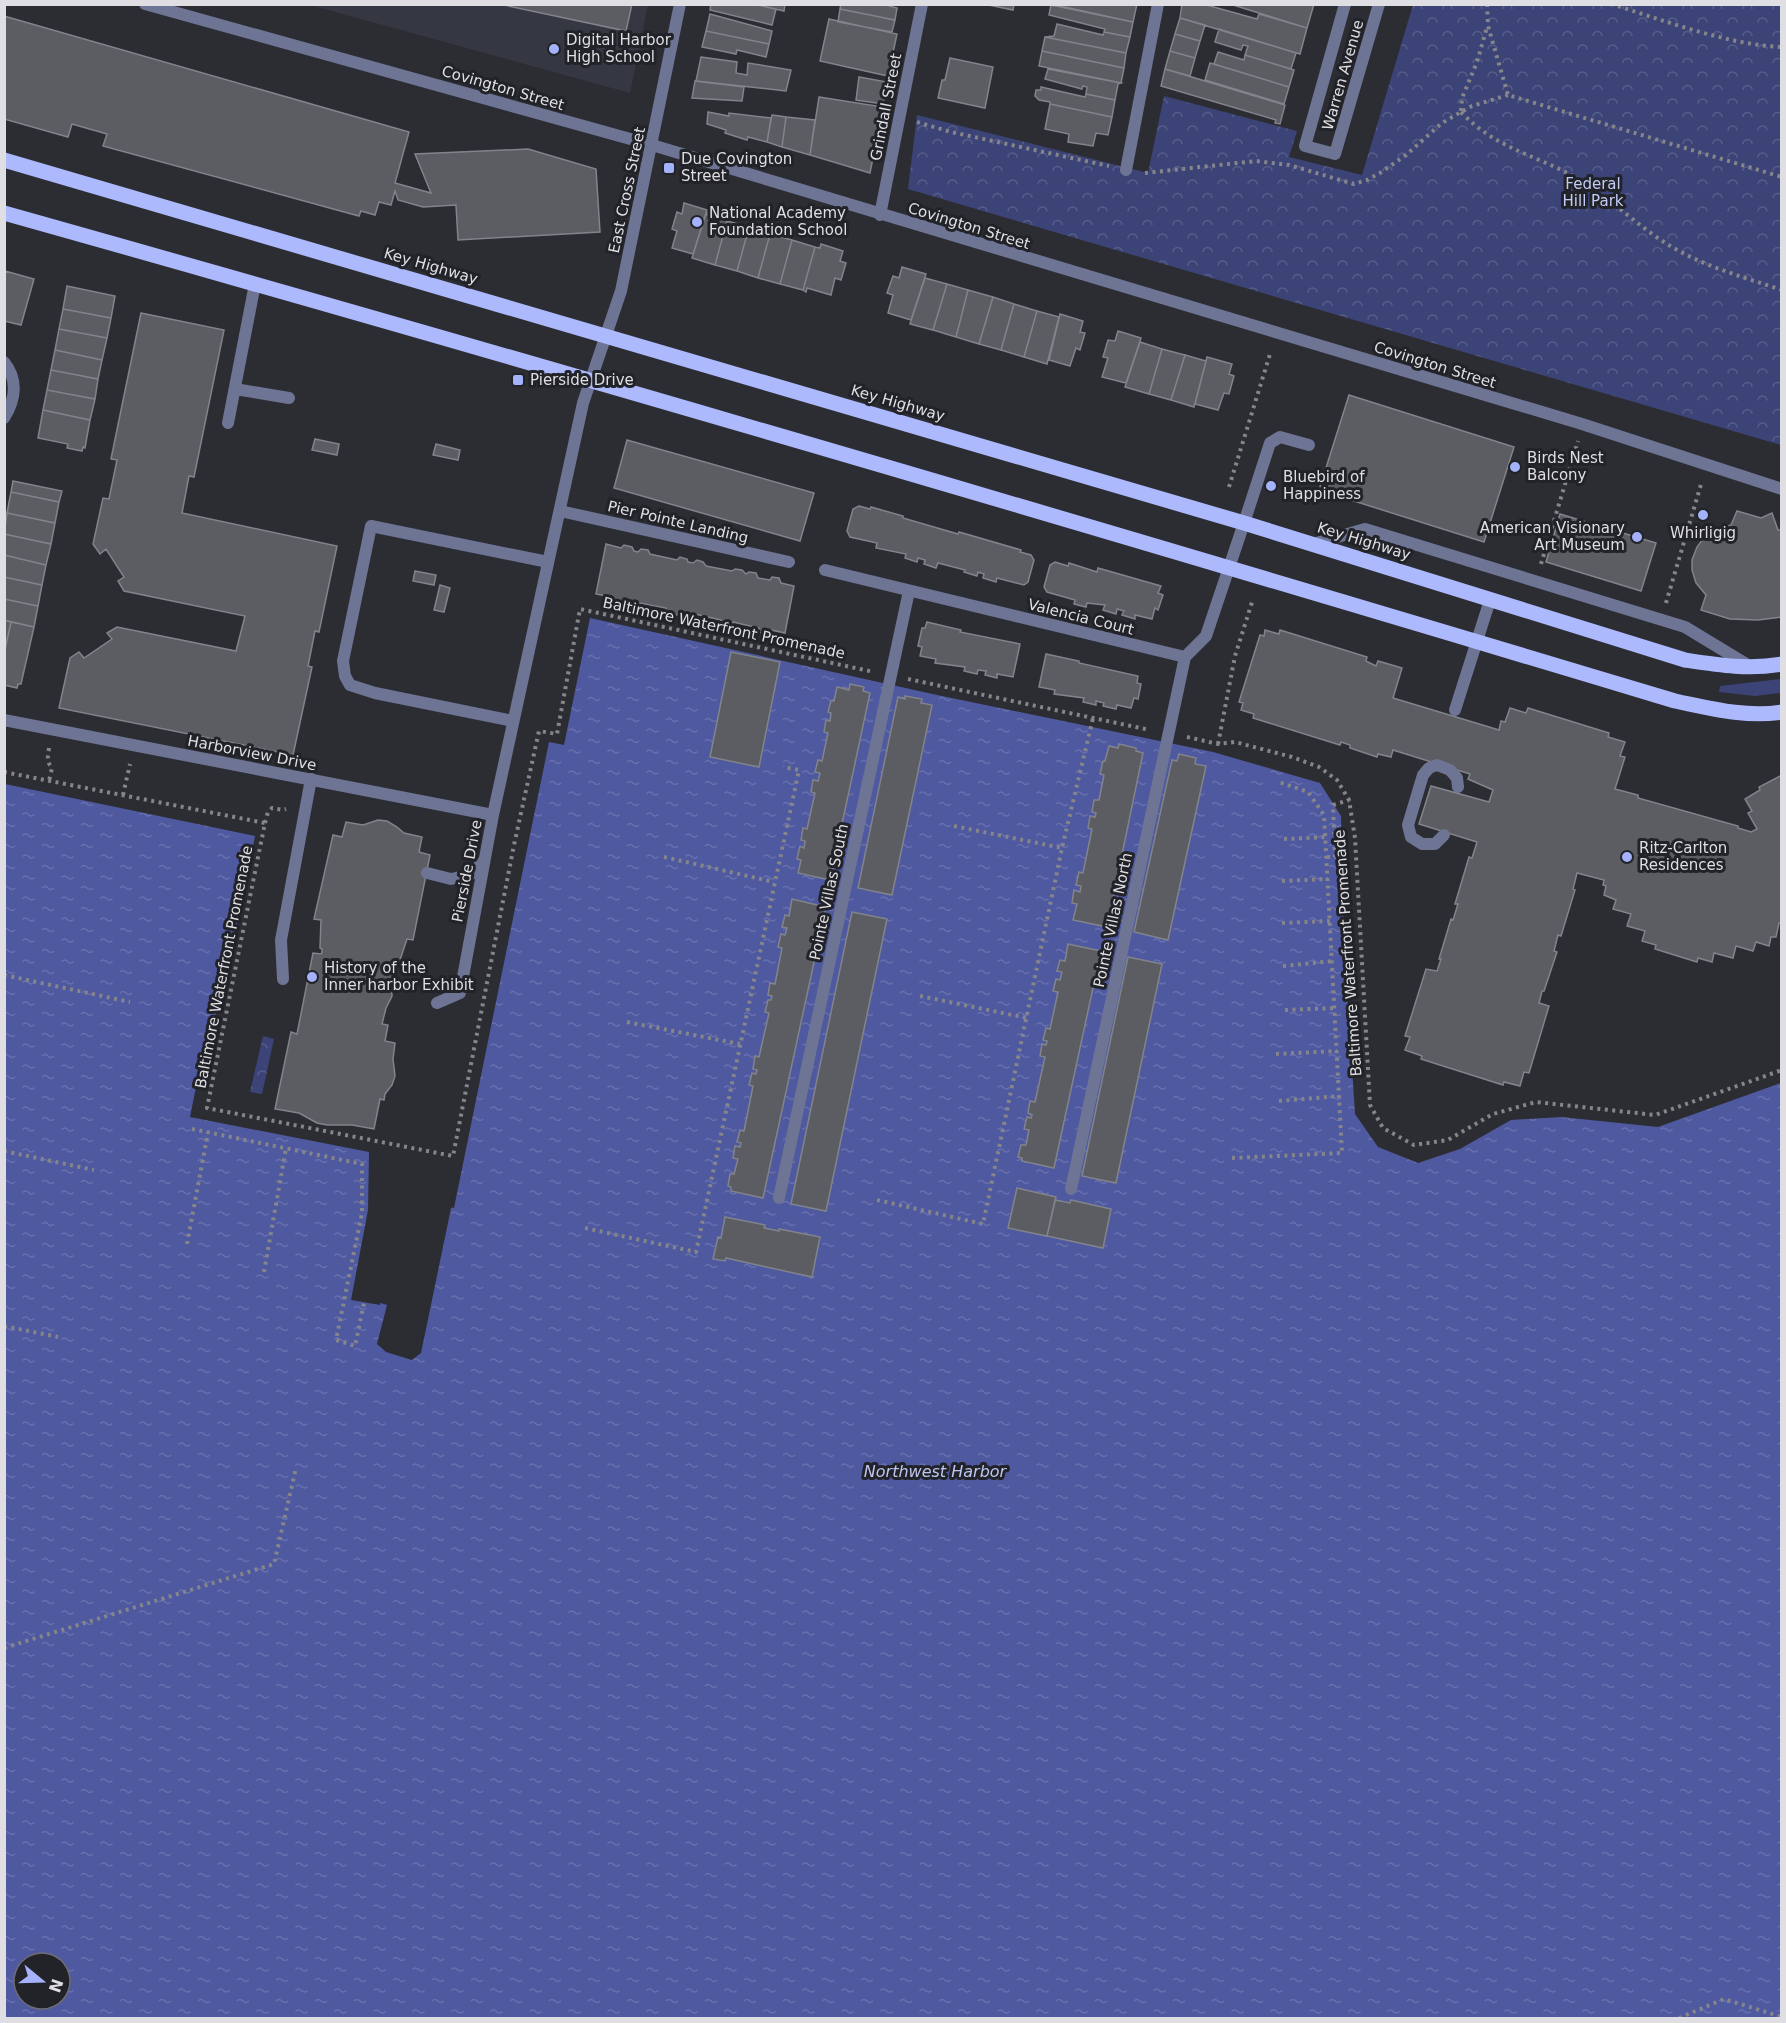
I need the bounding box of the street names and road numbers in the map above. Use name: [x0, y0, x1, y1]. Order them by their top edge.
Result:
street label: Warren Avenue: [1319, 18, 1367, 132]
street label: Grindall Street: [867, 52, 905, 162]
street label: Covington Street: [440, 62, 566, 114]
street label: East Cross Street: [605, 125, 649, 255]
street label: Covington Street: [906, 199, 1032, 253]
street label: Key Highway: [382, 244, 480, 288]
street label: Covington Street: [1372, 338, 1498, 392]
street label: Key Highway: [849, 381, 947, 425]
street label: Pier Pointe Landing: [606, 497, 750, 547]
street label: Key Highway: [1315, 518, 1413, 564]
street label: Baltimore Waterfront Promenade: [601, 593, 847, 663]
street label: Valencia Court: [1026, 595, 1136, 639]
street label: Harborview Drive: [186, 732, 318, 774]
street label: Pierside Drive: [448, 818, 486, 924]
street label: Pointe Villas South: [806, 822, 852, 962]
street label: Baltimore Waterfront Promenade: [1330, 829, 1366, 1077]
street label: Baltimore Waterfront Promenade: [192, 844, 256, 1090]
street label: Pointe Villas North: [1090, 851, 1136, 989]

